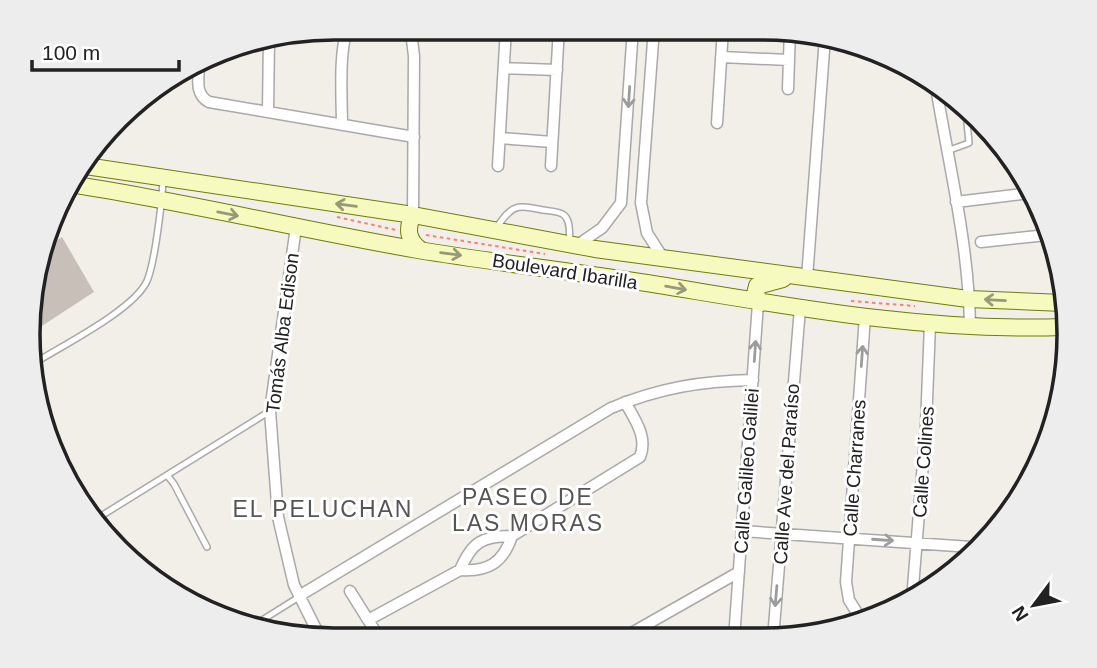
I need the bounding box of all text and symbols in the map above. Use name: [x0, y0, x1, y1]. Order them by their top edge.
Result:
scale bar: [32, 28, 178, 72]
text: 100 m: [42, 41, 100, 64]
one-way arrow: [622, 85, 635, 107]
one-way arrow: [335, 199, 358, 212]
one-way arrow: [216, 207, 239, 221]
one-way arrow: [440, 248, 462, 261]
street label: Boulevard Ibarilla: [491, 250, 639, 293]
street label: Tomás Alba Edison: [262, 252, 303, 415]
one-way arrow: [664, 282, 687, 295]
one-way arrow: [984, 294, 1007, 307]
one-way arrow: [749, 341, 762, 363]
one-way arrow: [856, 345, 869, 367]
street label: Calle Ave del Paraíso: [770, 383, 803, 565]
street label: Calle Galileo Galilei: [730, 388, 763, 554]
street label: Calle Charranes: [839, 399, 870, 537]
street label: Calle Colines: [909, 405, 938, 519]
district label: PASEO DE LAS MORAS: [452, 484, 604, 536]
district label: EL PELUCHAN: [233, 496, 413, 522]
one-way arrow: [872, 534, 894, 547]
north arrow: [999, 570, 1069, 640]
one-way arrow: [769, 584, 782, 607]
text: N: [1007, 602, 1033, 625]

